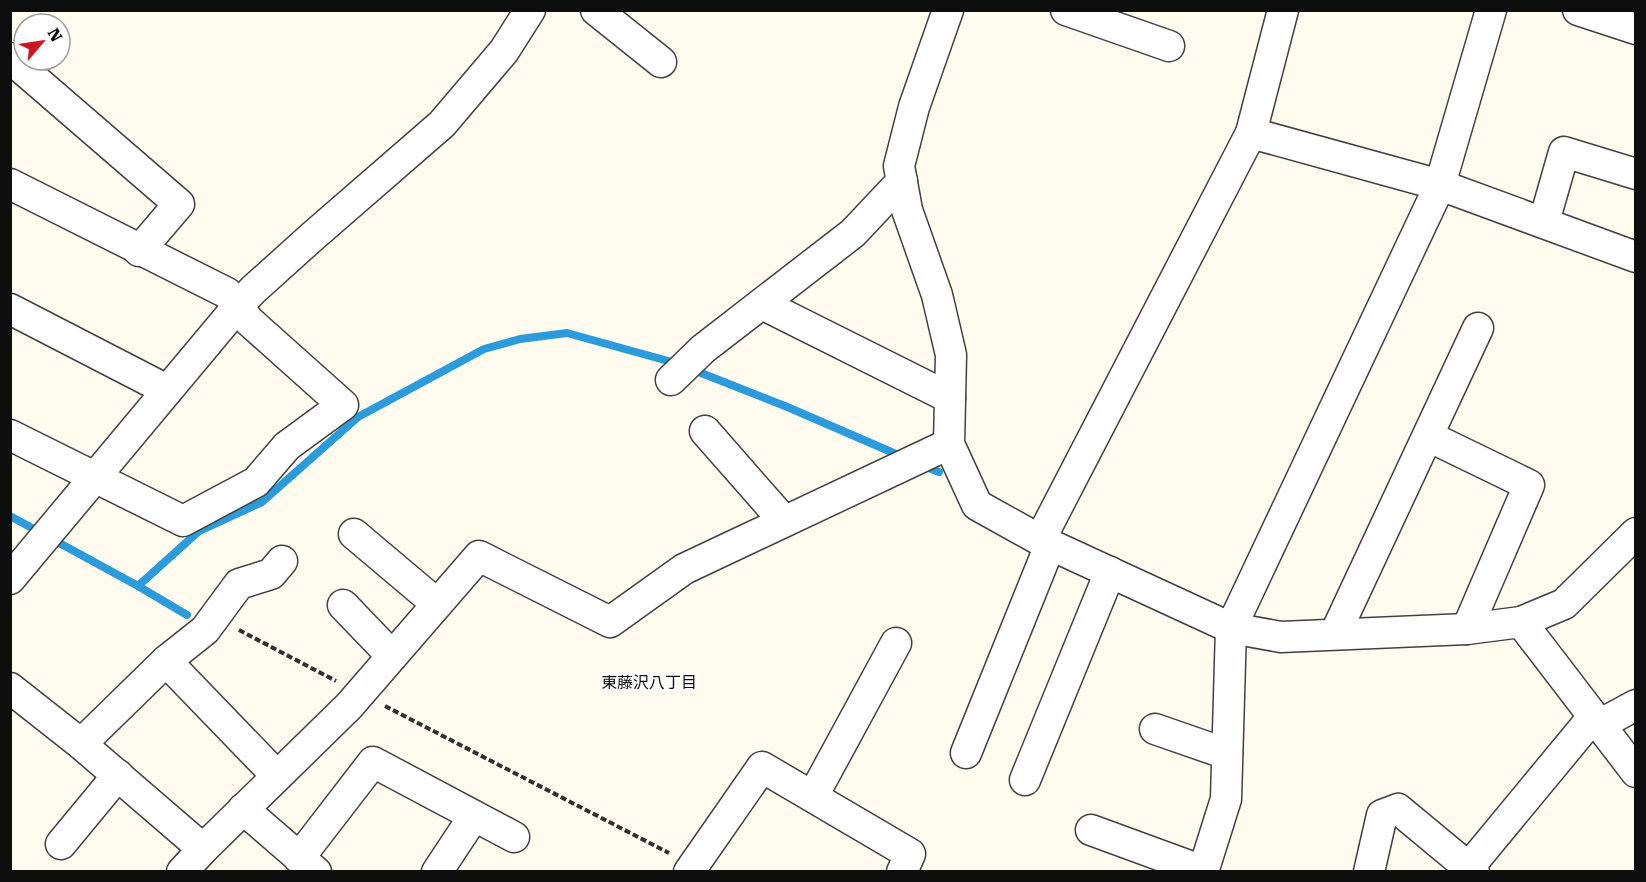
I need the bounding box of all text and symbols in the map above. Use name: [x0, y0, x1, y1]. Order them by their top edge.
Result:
north arrow: [12, 12, 72, 72]
text: N: [43, 25, 66, 45]
district label: 東藤沢八丁目: [601, 673, 697, 692]

